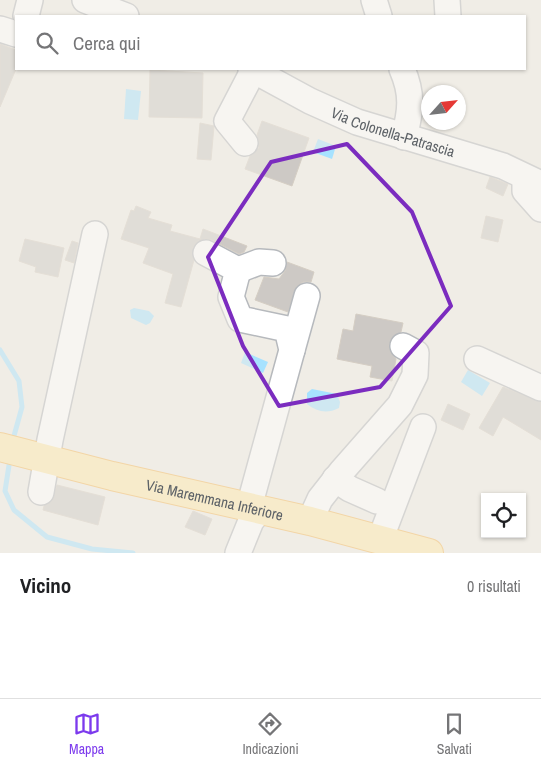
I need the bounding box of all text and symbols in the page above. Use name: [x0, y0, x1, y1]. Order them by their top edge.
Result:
search box: [15, 15, 526, 70]
icon: search: [33, 29, 61, 57]
text: Cerca qui: [73, 30, 141, 56]
north arrow: [421, 85, 466, 130]
street label: Via Colonella-Patrascia: [328, 101, 458, 162]
street label: Via Maremmana Inferiore: [144, 474, 285, 525]
map controls: [481, 493, 526, 538]
button: locate: [481, 493, 526, 538]
text: Vicino: [20, 571, 71, 600]
text: 0 risultati: [467, 575, 521, 597]
tab: Mappa: [69, 710, 104, 758]
tab: Indicazioni: [242, 710, 299, 758]
tab: Salvati: [437, 710, 472, 758]

